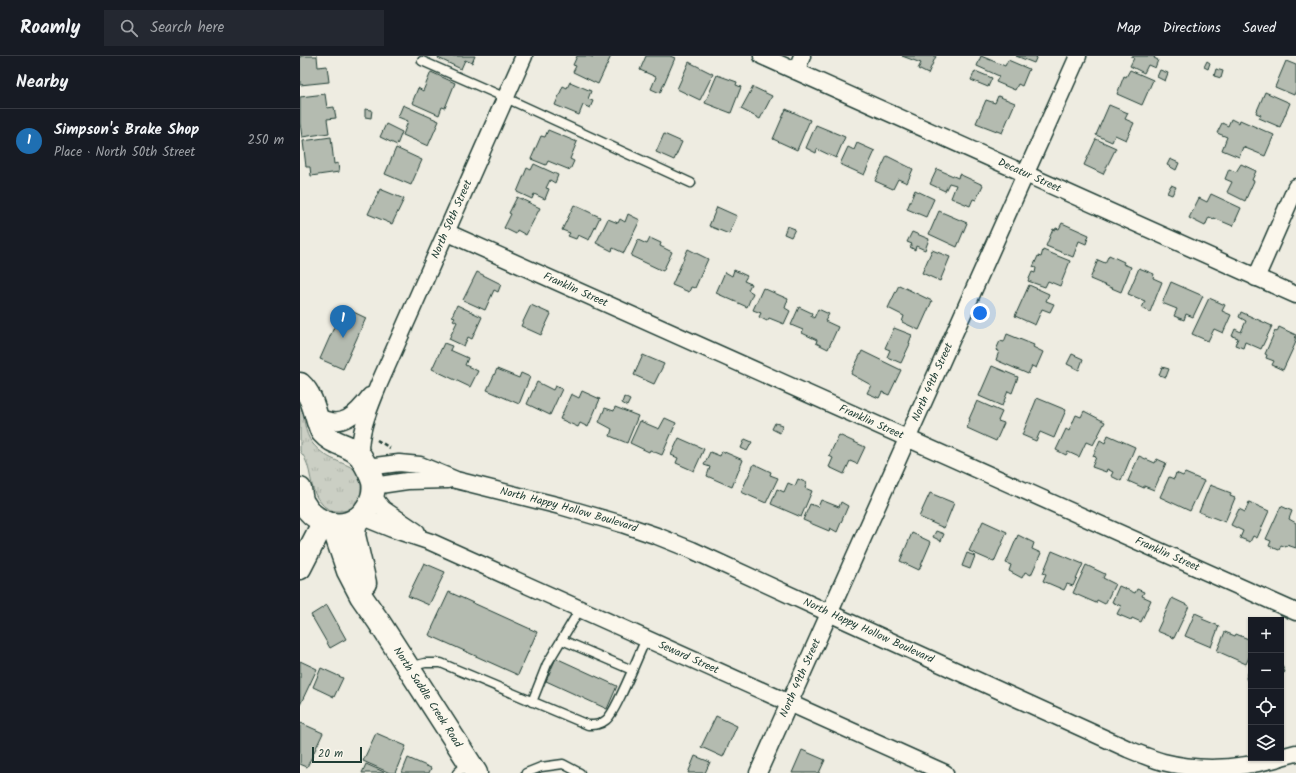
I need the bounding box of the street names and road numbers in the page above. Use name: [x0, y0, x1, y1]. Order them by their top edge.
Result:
street label: Decatur Street: [995, 154, 1065, 198]
street label: North 50th Street: [426, 176, 477, 262]
street label: Franklin Street: [540, 268, 612, 313]
street label: North 49th Street: [907, 339, 958, 424]
street label: Franklin Street: [836, 400, 907, 445]
street label: North Happy Hollow Boulevard: [498, 482, 640, 538]
street label: Franklin Street: [1132, 532, 1203, 577]
street label: North Happy Hollow Boulevard: [800, 593, 937, 669]
street label: North 49th Street: [775, 635, 826, 720]
street label: Seward Street: [655, 636, 722, 680]
street label: North Saddle Creek Road: [388, 643, 467, 752]

